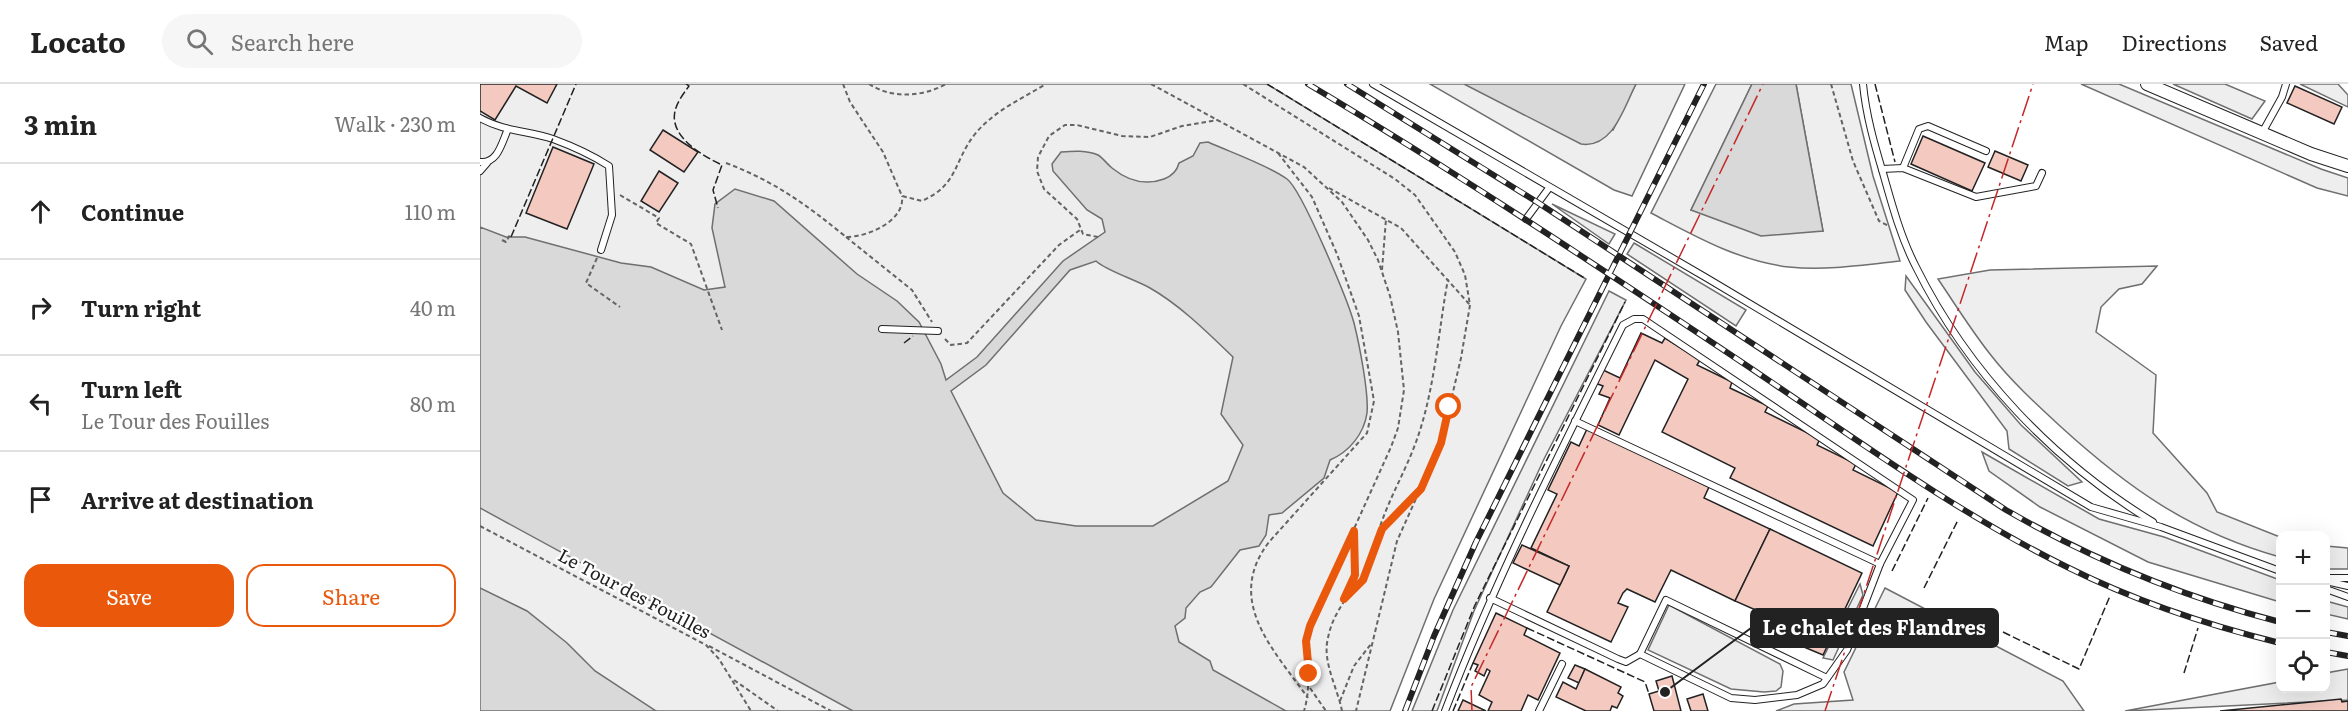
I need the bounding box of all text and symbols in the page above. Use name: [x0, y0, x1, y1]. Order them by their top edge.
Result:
search box: [162, 14, 582, 68]
text: Locato: [30, 20, 126, 62]
icon: search: [183, 25, 216, 58]
text: Search here: [231, 25, 354, 58]
text: Map: [2044, 26, 2089, 57]
text: Directions: [2122, 26, 2227, 57]
text: Saved: [2260, 26, 2318, 57]
text: 3 min: [24, 104, 97, 143]
text: Walk · 230 m: [334, 108, 456, 138]
icon: ahead: [24, 195, 57, 228]
text: Continue: [81, 195, 184, 228]
text: 110 m: [405, 196, 456, 226]
icon: right: [24, 291, 57, 324]
text: Turn right: [81, 291, 201, 324]
text: 40 m: [410, 292, 456, 322]
text: Turn left: [81, 372, 182, 405]
icon: left: [24, 387, 57, 420]
text: 80 m: [410, 388, 456, 418]
route start: [1435, 393, 1461, 419]
text: Le Tour des Fouilles: [81, 405, 269, 435]
icon: arrive: [24, 483, 57, 516]
text: Arrive at destination: [81, 483, 314, 516]
map controls: [2276, 531, 2330, 693]
button: +: [2276, 531, 2330, 585]
street label: Le Tour des Fouilles: [554, 541, 716, 644]
button: Save: [24, 564, 234, 627]
button: Share: [246, 564, 456, 627]
button: −: [2276, 585, 2330, 639]
callout: Le chalet des Flandres: [1751, 609, 1998, 647]
text: Le chalet des Flandres: [1762, 611, 1986, 641]
button: locate: [2276, 639, 2330, 693]
route end: [1295, 660, 1321, 686]

